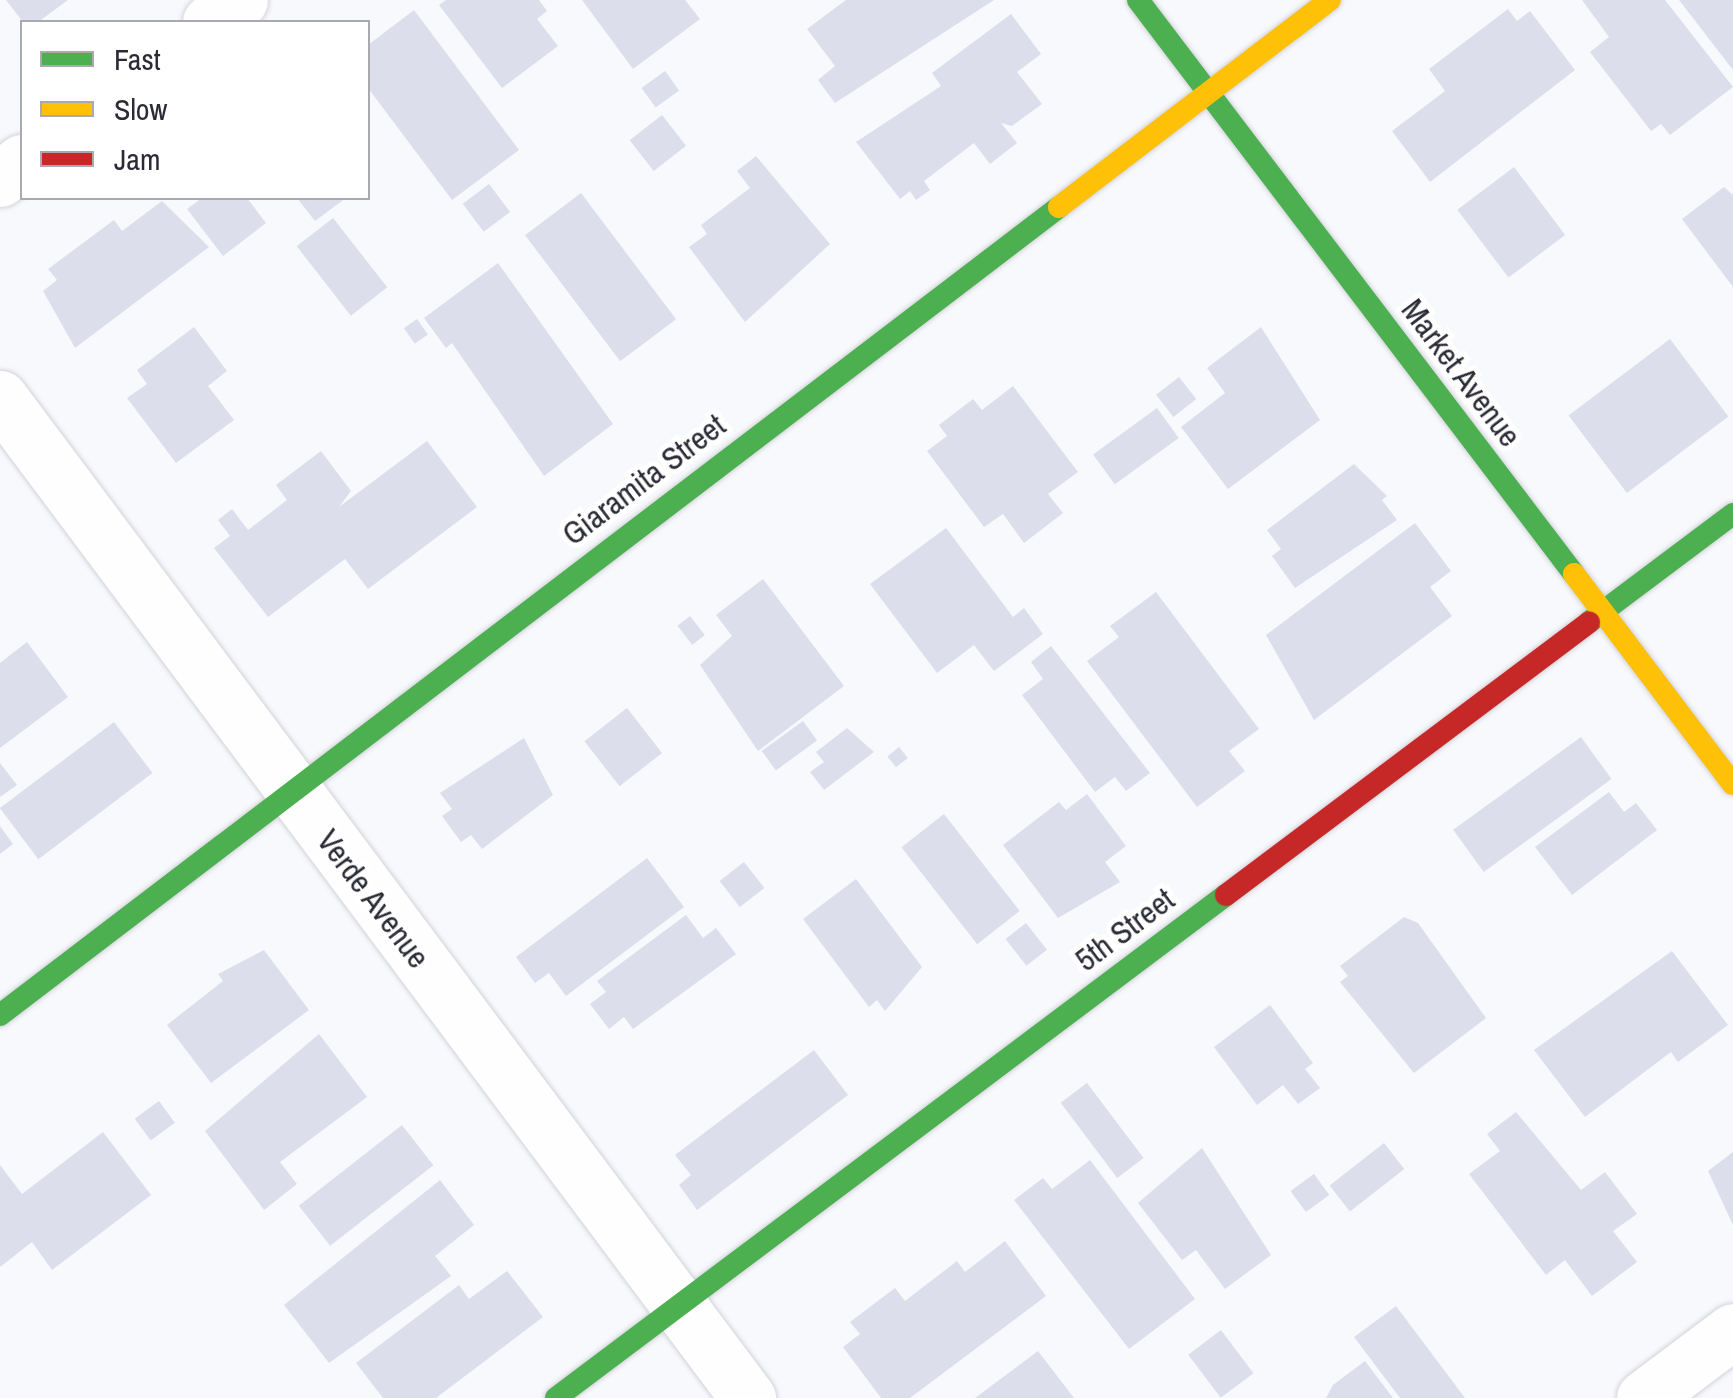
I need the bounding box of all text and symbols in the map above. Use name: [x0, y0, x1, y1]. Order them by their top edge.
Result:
legend: [20, 20, 370, 200]
text: Fast: [114, 39, 161, 79]
text: Slow: [114, 89, 167, 129]
text: Jam: [114, 139, 160, 179]
street label: Market Avenue: [1393, 291, 1529, 455]
street label: Giaramita Street: [555, 406, 733, 554]
street label: Verde Avenue: [308, 822, 438, 976]
street label: 5th Street: [1068, 880, 1182, 980]

